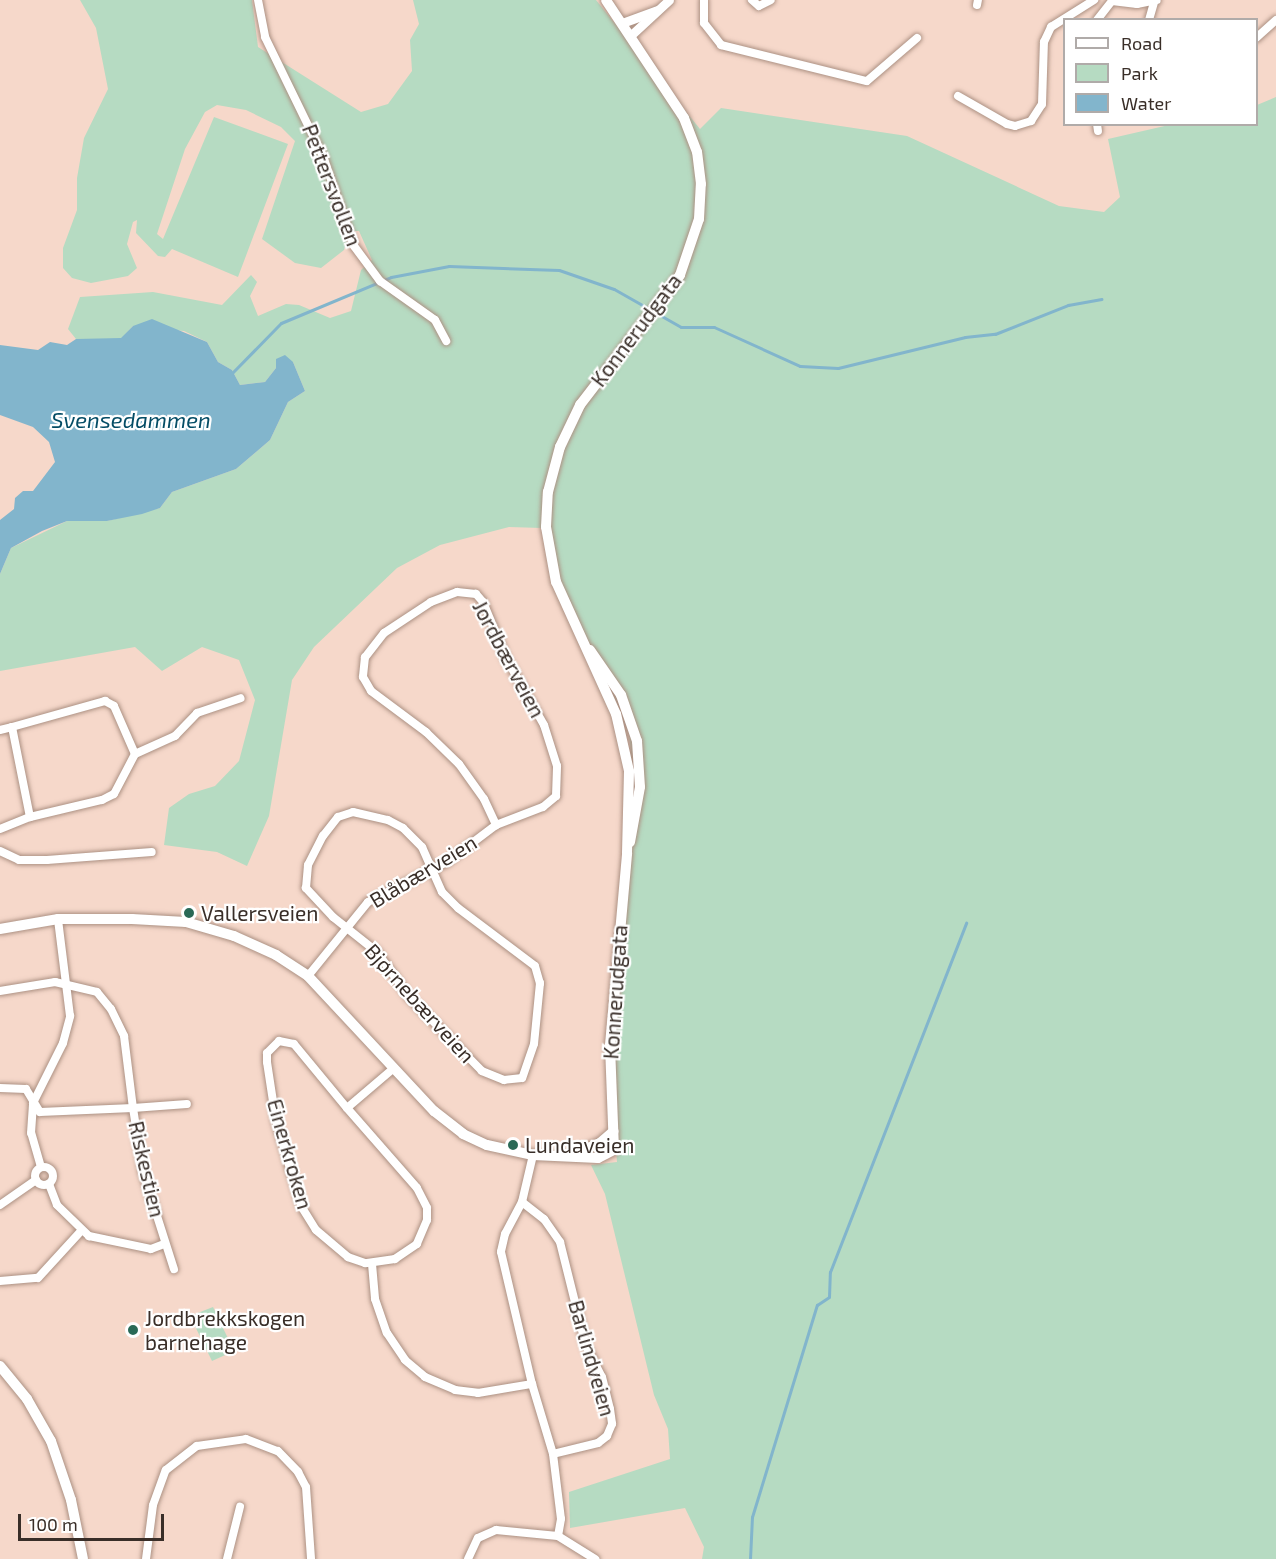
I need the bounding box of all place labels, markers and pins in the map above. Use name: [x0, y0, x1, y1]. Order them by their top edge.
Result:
place label: Vallersveien: [201, 900, 318, 926]
marker: Vallersveien: [182, 906, 196, 920]
place label: Lundaveien: [525, 1132, 634, 1158]
marker: Lundaveien: [506, 1138, 520, 1152]
place label: Jordbrekkskogen barnehage: [145, 1305, 305, 1355]
marker: Jordbrekkskogen barnehage: [126, 1323, 140, 1337]

